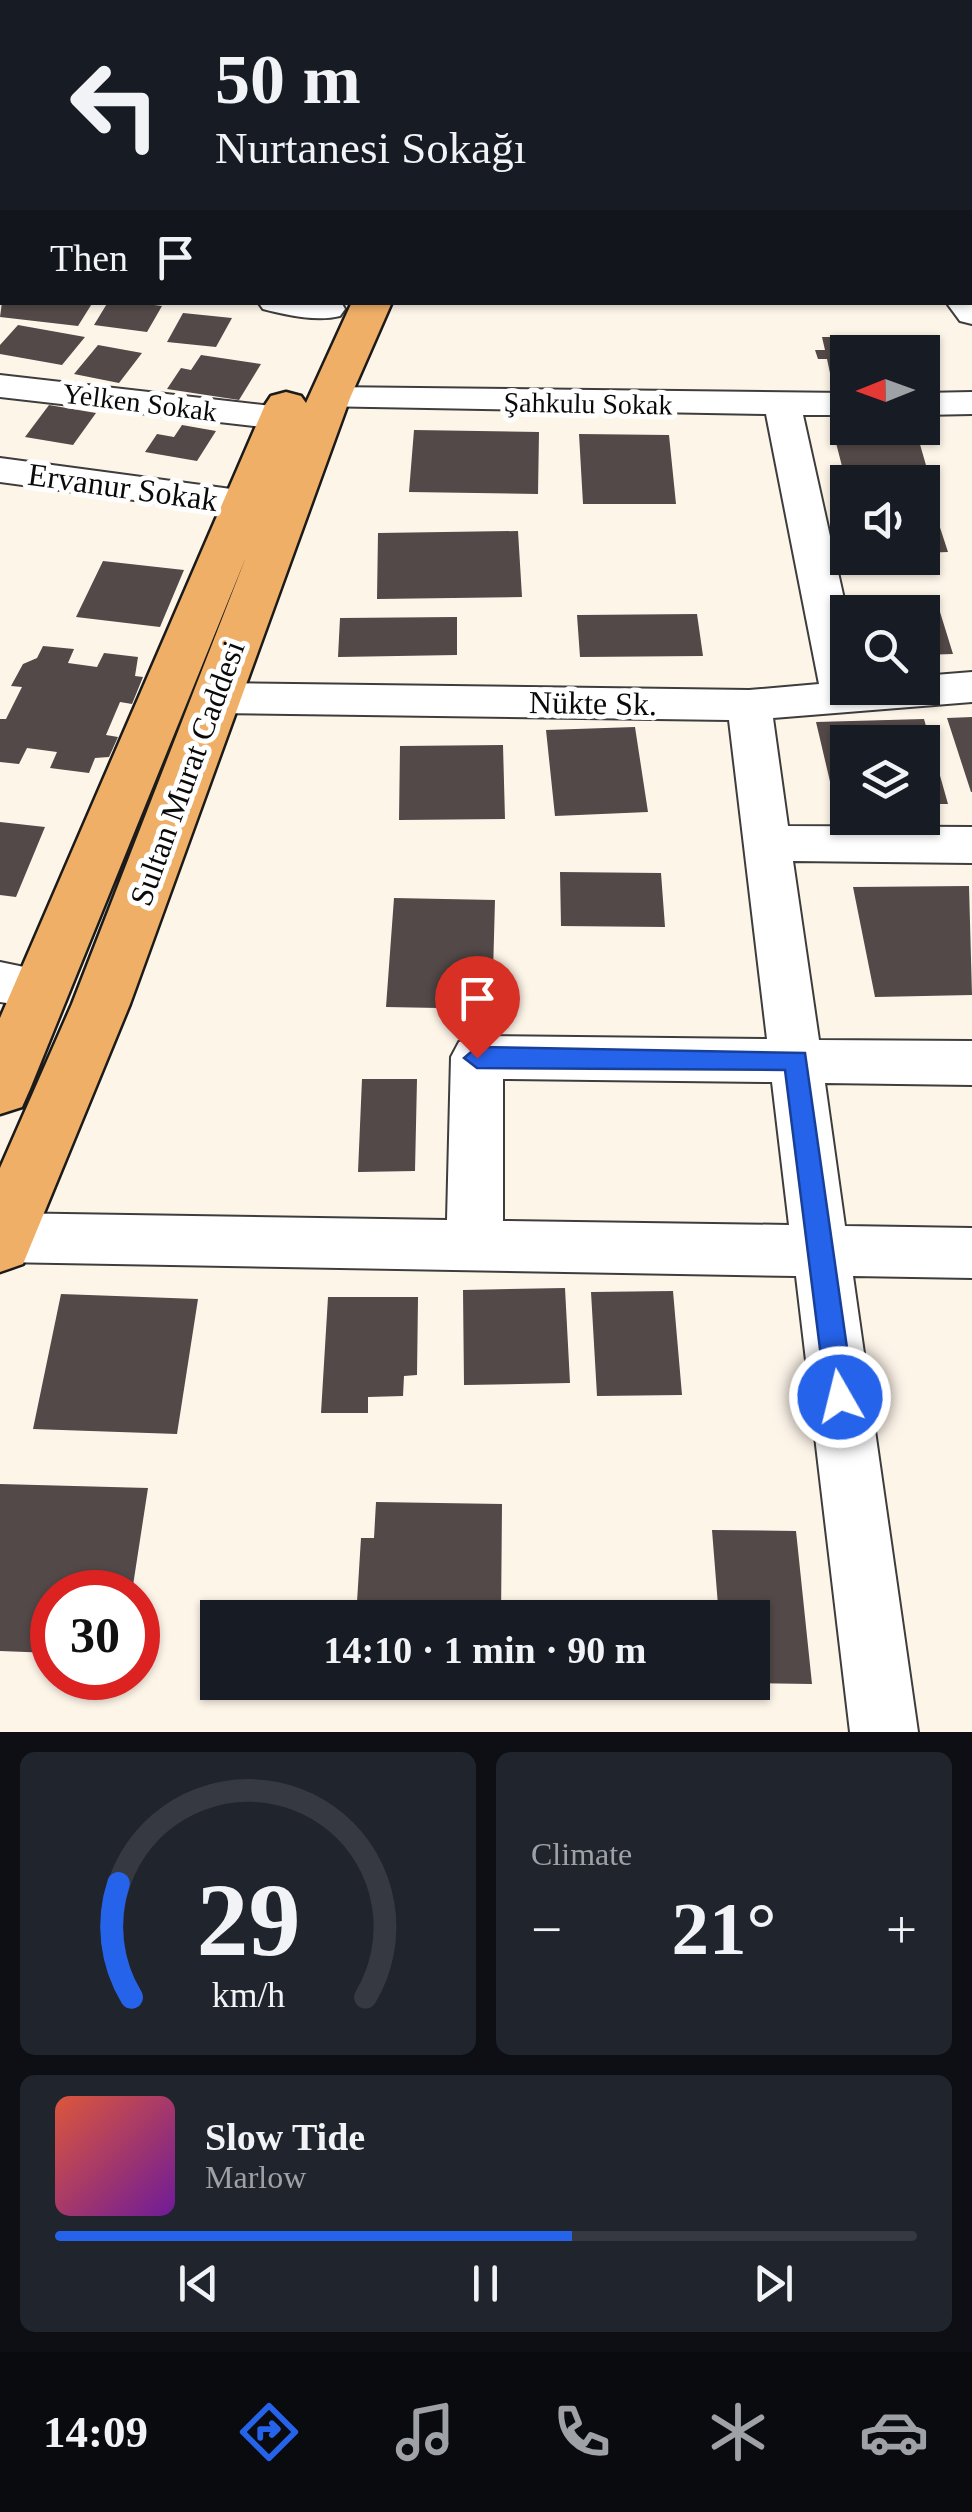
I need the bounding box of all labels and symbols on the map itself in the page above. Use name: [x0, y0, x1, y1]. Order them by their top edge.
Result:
north arrow: [830, 335, 940, 445]
street label: Yelken Sokak: [61, 378, 219, 427]
street label: Şahkulu Sokak: [503, 387, 673, 420]
street label: Ervanur Sokak: [26, 456, 220, 518]
street label: Sultan Murat Caddesi: [122, 636, 252, 910]
street label: Nükte Sk.: [529, 684, 657, 722]
pin: [435, 956, 520, 1059]
position arrow: [788, 1345, 892, 1449]
speed limit sign: 30: [30, 1570, 160, 1700]

